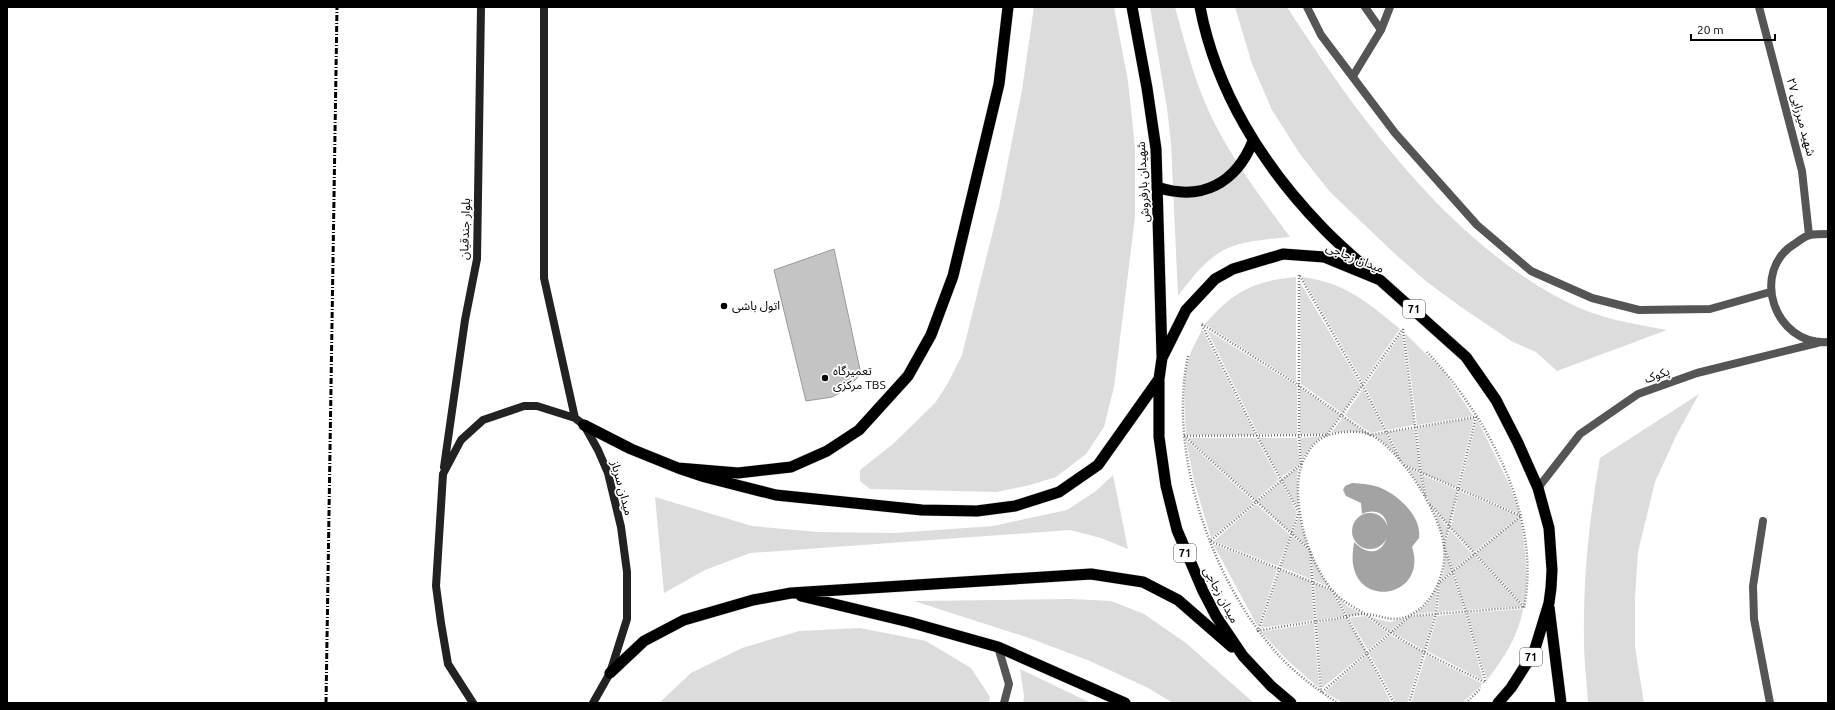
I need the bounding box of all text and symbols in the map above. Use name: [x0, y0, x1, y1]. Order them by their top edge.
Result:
scale bar: [1691, 16, 1775, 42]
text: 20 m: [1697, 23, 1724, 36]
street label: شهید میرزایی ۲۷: [1784, 76, 1818, 158]
street label: شهیدان بارفروش: [1134, 141, 1152, 223]
street label: بلوار جندقیان: [457, 198, 473, 260]
street label: میدان زجاجی: [1324, 240, 1386, 276]
place label: اتول باشی: [732, 299, 780, 313]
road number: 71: [1403, 300, 1425, 318]
marker: اتول باشی: [719, 301, 729, 311]
place label: تعمیرگاه مرکزی TBS: [833, 364, 886, 392]
street label: پکوک: [1642, 364, 1672, 387]
marker: تعمیرگاه مرکزی TBS: [820, 373, 830, 383]
street label: میدان سرباز: [608, 458, 636, 517]
road number: 71: [1174, 544, 1196, 562]
street label: میدان زجاجی: [1200, 565, 1242, 625]
road number: 71: [1520, 648, 1542, 666]

